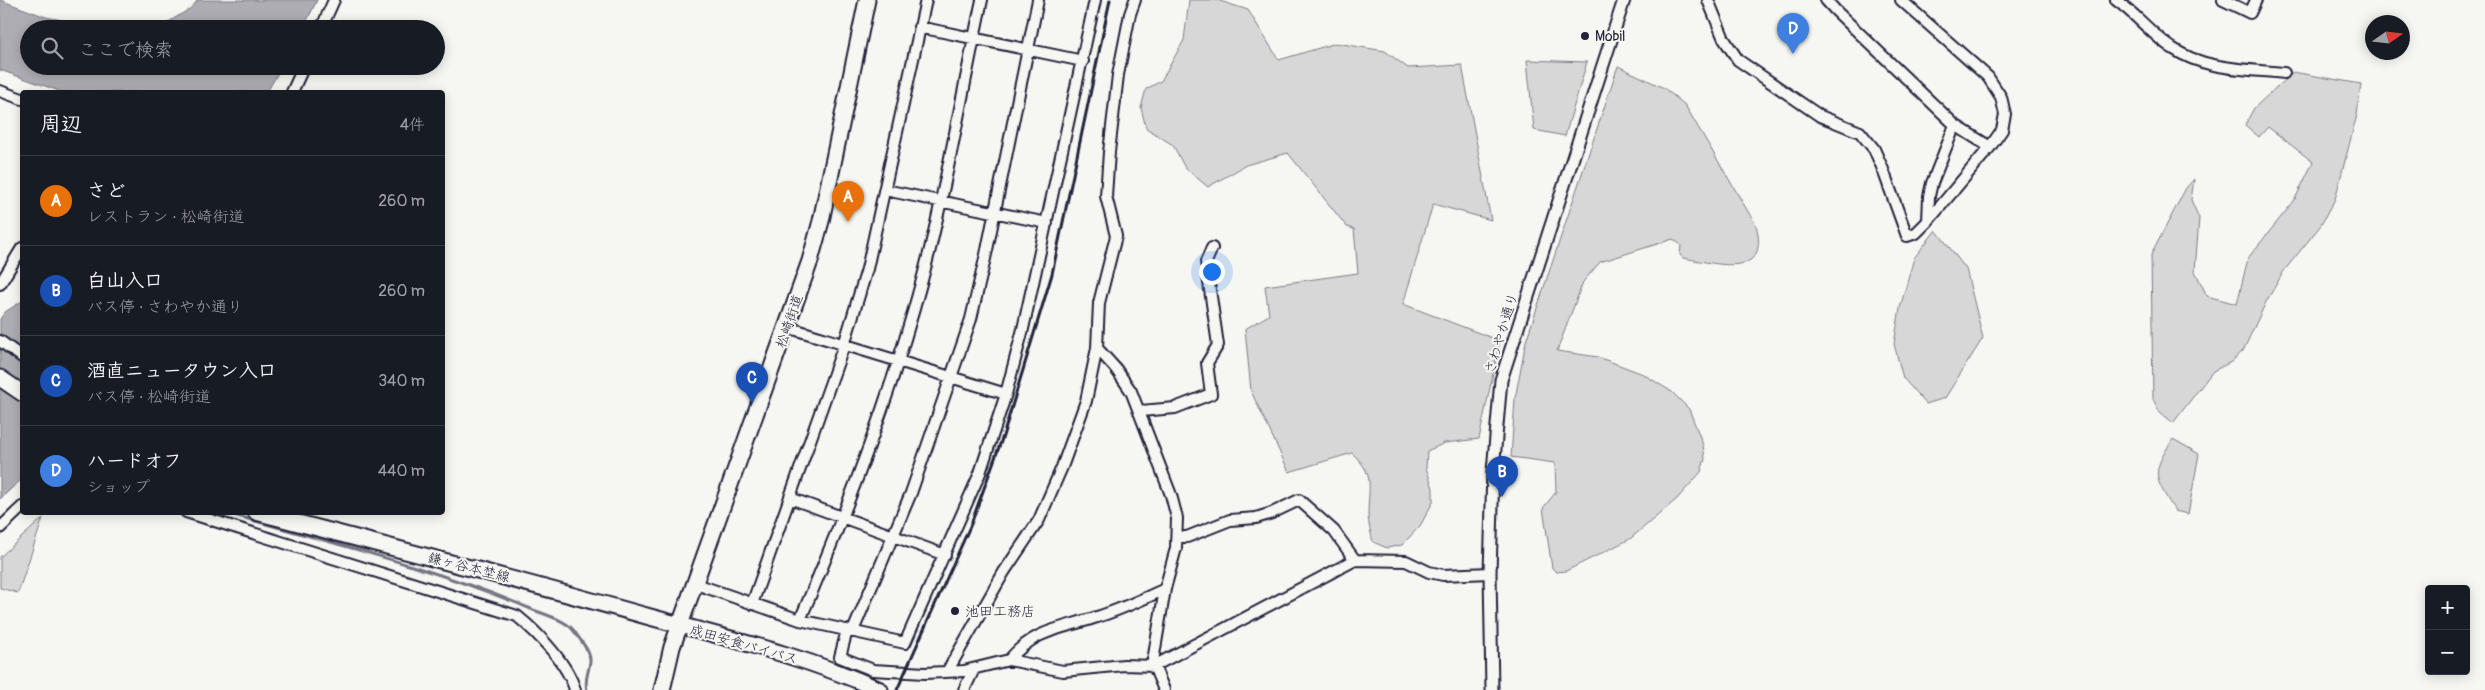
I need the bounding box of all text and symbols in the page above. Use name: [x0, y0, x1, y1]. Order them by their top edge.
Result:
pin: D: [1777, 13, 1809, 54]
north arrow: [2365, 15, 2410, 60]
search box: [20, 20, 445, 75]
place label: Mobil: [1595, 28, 1625, 45]
marker: Mobil: [1579, 30, 1591, 42]
icon: search: [38, 34, 66, 62]
text: ここで検索: [78, 38, 173, 62]
text: 周辺: [40, 111, 82, 138]
text: 4件: [400, 115, 425, 135]
text: さど: [87, 179, 125, 203]
pin: A: [832, 181, 864, 222]
text: A: [51, 191, 61, 211]
text: 260 m: [378, 191, 425, 211]
text: レストラン · 松崎街道: [87, 207, 244, 227]
your location: [1199, 259, 1225, 285]
text: 白山入口: [87, 269, 163, 293]
text: B: [51, 281, 61, 301]
text: 260 m: [378, 281, 425, 301]
street label: さわやか通り: [1481, 290, 1522, 376]
street label: 松崎街道: [772, 292, 807, 350]
text: バス停 · さわやか通り: [87, 297, 243, 317]
text: 酒直ニュータウン入口: [87, 359, 277, 383]
pin: C: [736, 362, 768, 403]
text: C: [51, 371, 61, 391]
text: 340 m: [378, 371, 425, 391]
text: バス停 · 松崎街道: [87, 387, 211, 407]
text: ハードオフ: [87, 449, 182, 473]
pin: B: [1486, 456, 1518, 497]
text: D: [51, 461, 61, 481]
text: 440 m: [378, 461, 425, 481]
text: ショップ: [87, 477, 150, 497]
street label: 鎌ヶ谷本埜線: [426, 549, 512, 586]
map controls: [2425, 585, 2470, 675]
button: +: [2425, 585, 2470, 630]
place label: 池田工務店: [965, 603, 1035, 620]
marker: 池田工務店: [949, 605, 961, 617]
street label: 成田安食バイパス: [688, 621, 800, 668]
button: −: [2425, 630, 2470, 675]

